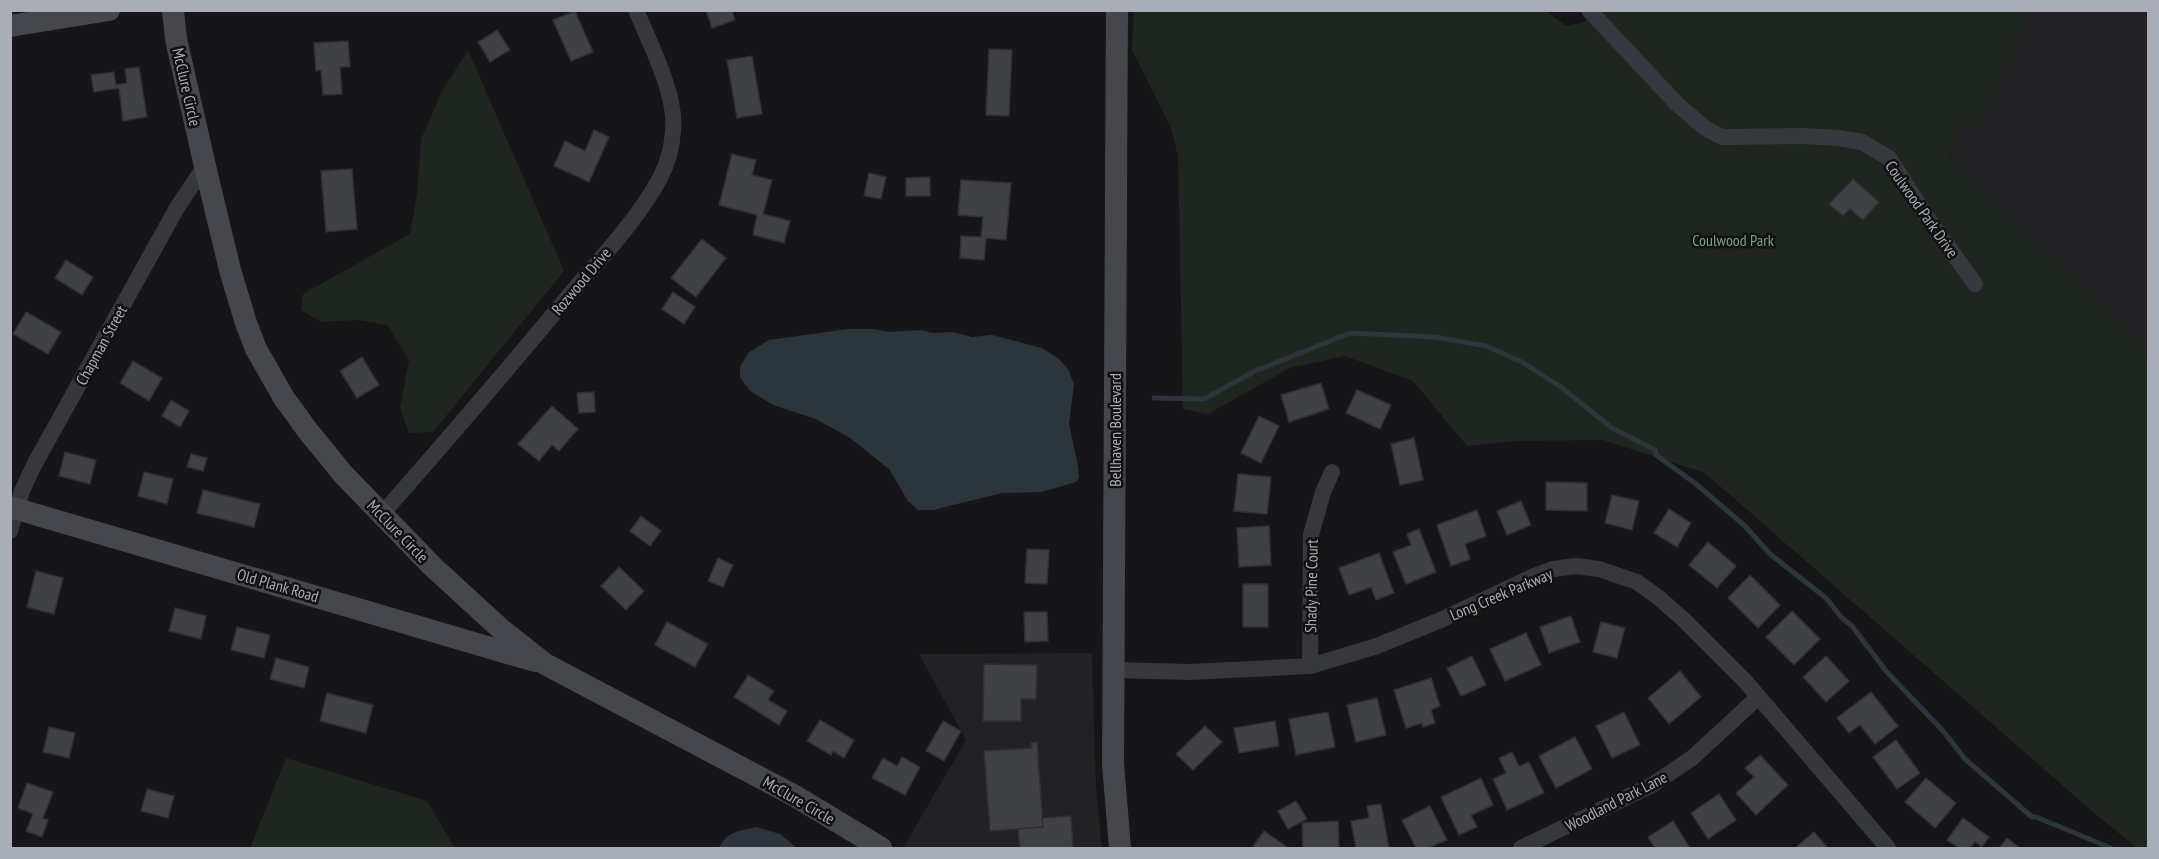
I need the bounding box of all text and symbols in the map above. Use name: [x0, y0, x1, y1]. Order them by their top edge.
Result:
street label: McClure Circle: [168, 46, 206, 128]
street label: Coulwood Park Drive: [1881, 157, 1963, 261]
park label: Coulwood Park: [1692, 230, 1775, 250]
street label: Rozwood Drive: [547, 243, 615, 319]
street label: Chapman Street: [71, 301, 131, 388]
street label: Bellhaven Boulevard: [1105, 373, 1125, 487]
street label: McClure Circle: [363, 495, 433, 567]
street label: Shady Pine Court: [1300, 538, 1322, 633]
street label: Long Creek Parkway: [1447, 563, 1555, 625]
street label: Old Plank Road: [235, 564, 321, 606]
street label: Woodland Park Lane: [1562, 767, 1670, 835]
street label: McClure Circle: [760, 771, 838, 829]

